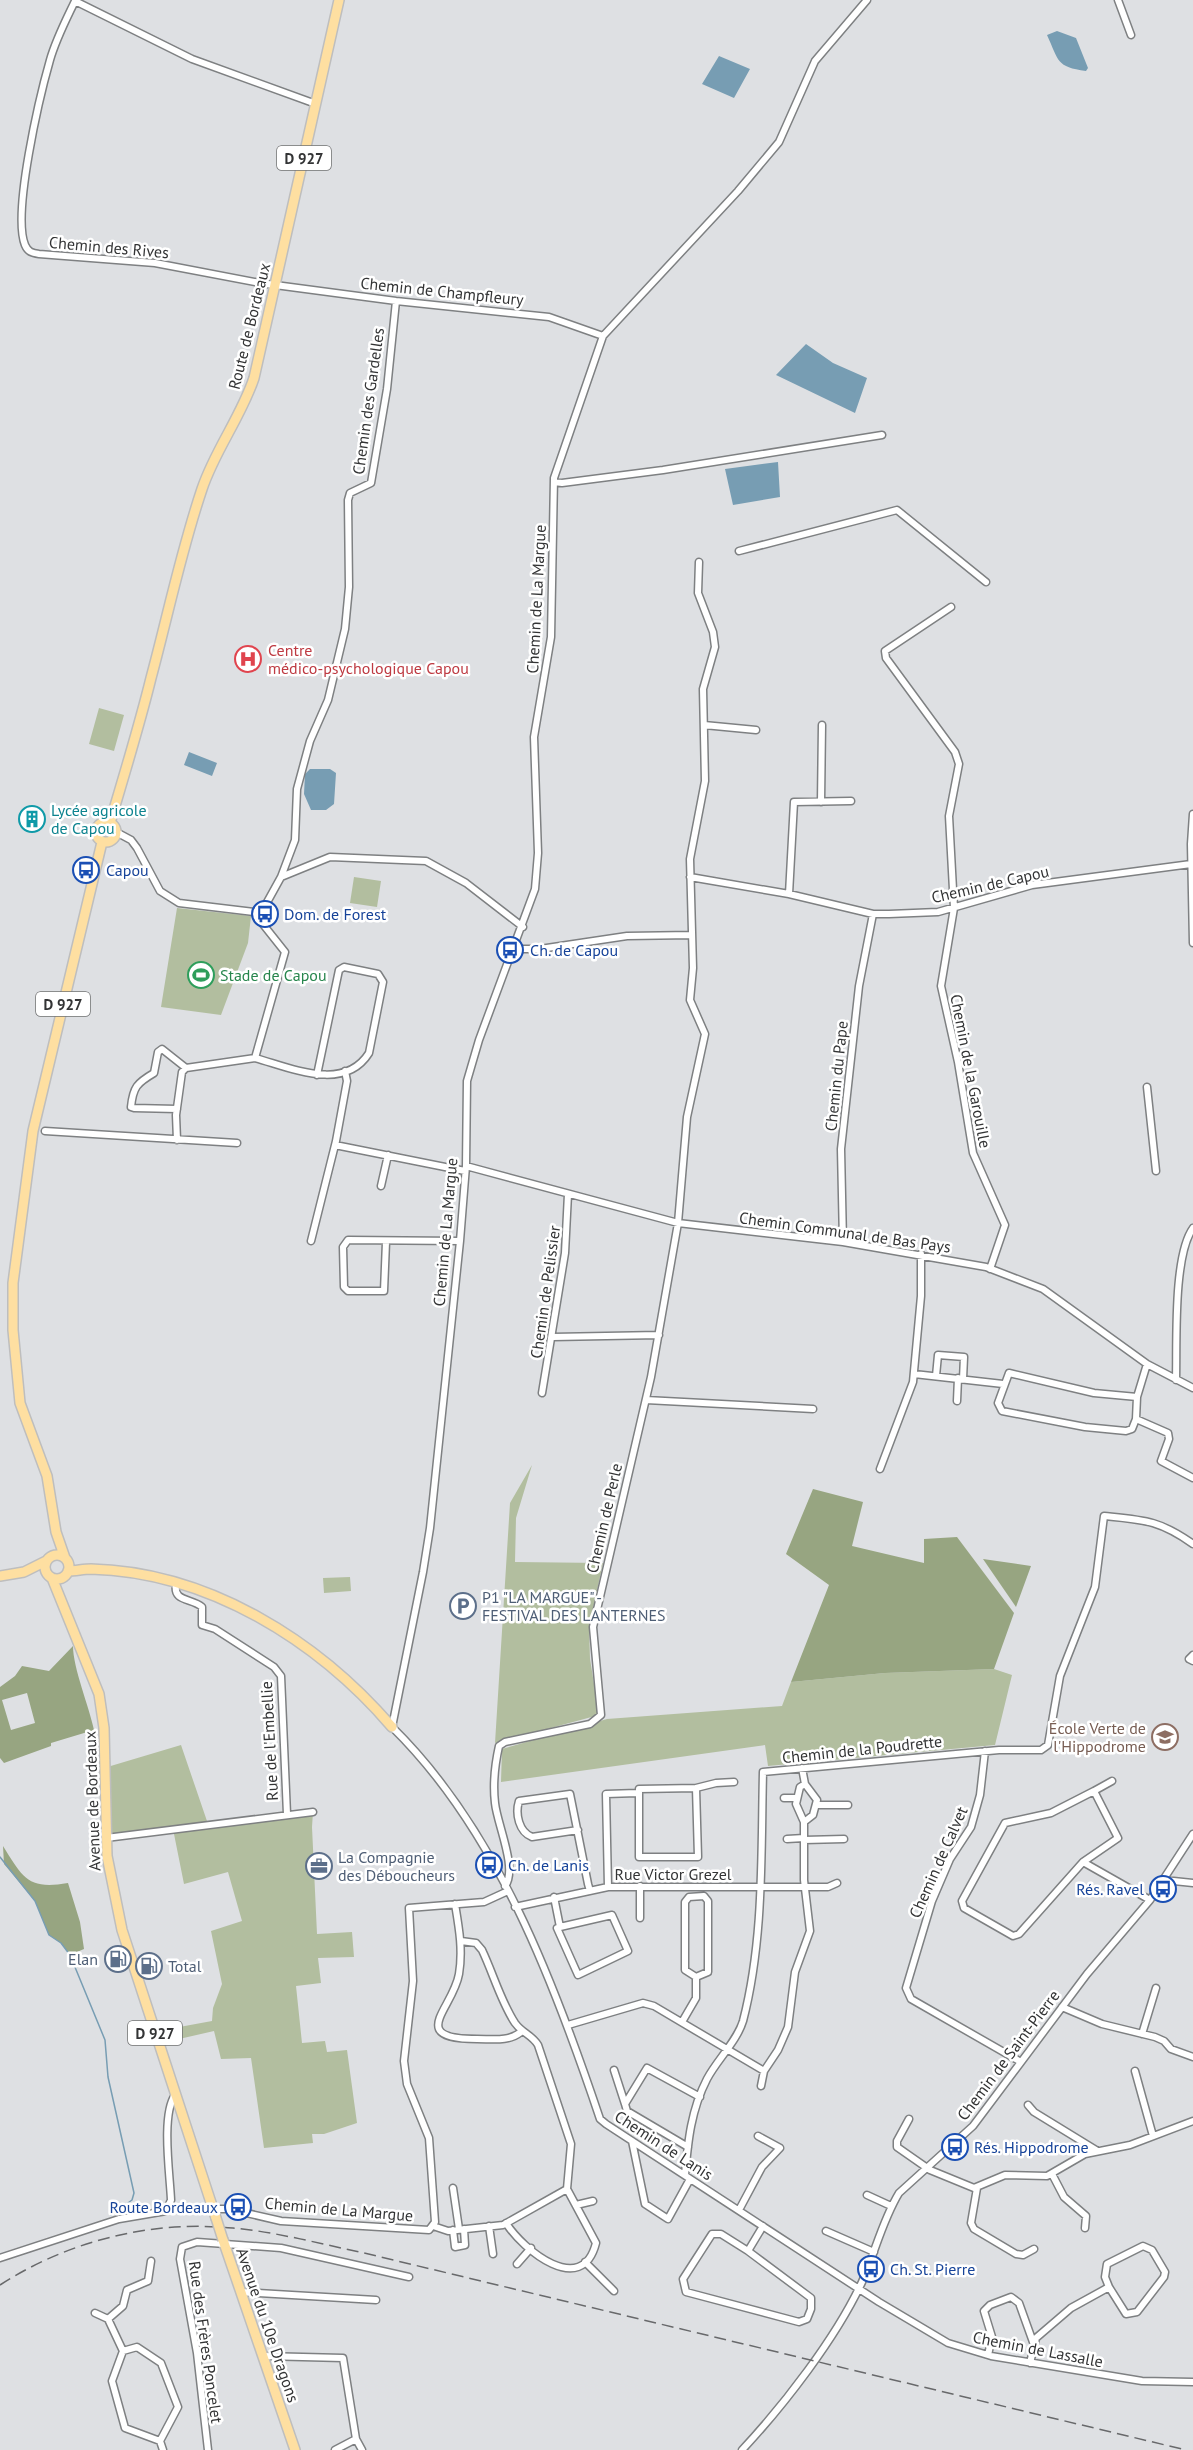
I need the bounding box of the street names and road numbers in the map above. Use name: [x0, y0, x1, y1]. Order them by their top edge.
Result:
road number: D 927: [277, 146, 331, 170]
street label: Chemin des Rives: [48, 232, 170, 262]
street label: Route de Bordeaux: [224, 261, 274, 391]
street label: Chemin de Champfleury: [360, 272, 525, 310]
street label: Chemin des Gardelles: [348, 326, 388, 476]
street label: Chemin de La Margue: [522, 524, 550, 674]
street label: Chemin de Capou: [929, 861, 1051, 907]
road number: D 927: [36, 992, 90, 1016]
street label: Chemin de la Garouille: [946, 992, 996, 1150]
street label: Chemin du Pape: [820, 1020, 852, 1132]
street label: Chemin de La Margue: [429, 1157, 461, 1307]
street label: Chemin Communal de Bas Pays: [738, 1207, 952, 1257]
street label: Chemin de Pelissier: [526, 1224, 564, 1360]
street label: Chemin de Perle: [582, 1461, 626, 1575]
street label: Rue de l'Embellie: [256, 1681, 282, 1801]
street label: Avenue de Bordeaux: [80, 1731, 104, 1871]
street label: Chemin de la Poudrette: [781, 1731, 943, 1767]
street label: Chemin de Calvet: [904, 1803, 972, 1921]
street label: Rue Victor Grezel: [615, 1864, 732, 1884]
street label: Chemin de Saint-Pierre: [953, 1986, 1063, 2124]
road number: D 927: [128, 2021, 182, 2045]
street label: Chemin de Lanis: [611, 2106, 717, 2184]
street label: Chemin de La Margue: [264, 2193, 414, 2225]
street label: Avenue du 10e Dragons: [232, 2245, 304, 2405]
street label: Rue des Frères Poncelet: [185, 2260, 227, 2425]
street label: Chemin de Lassalle: [971, 2327, 1105, 2371]

